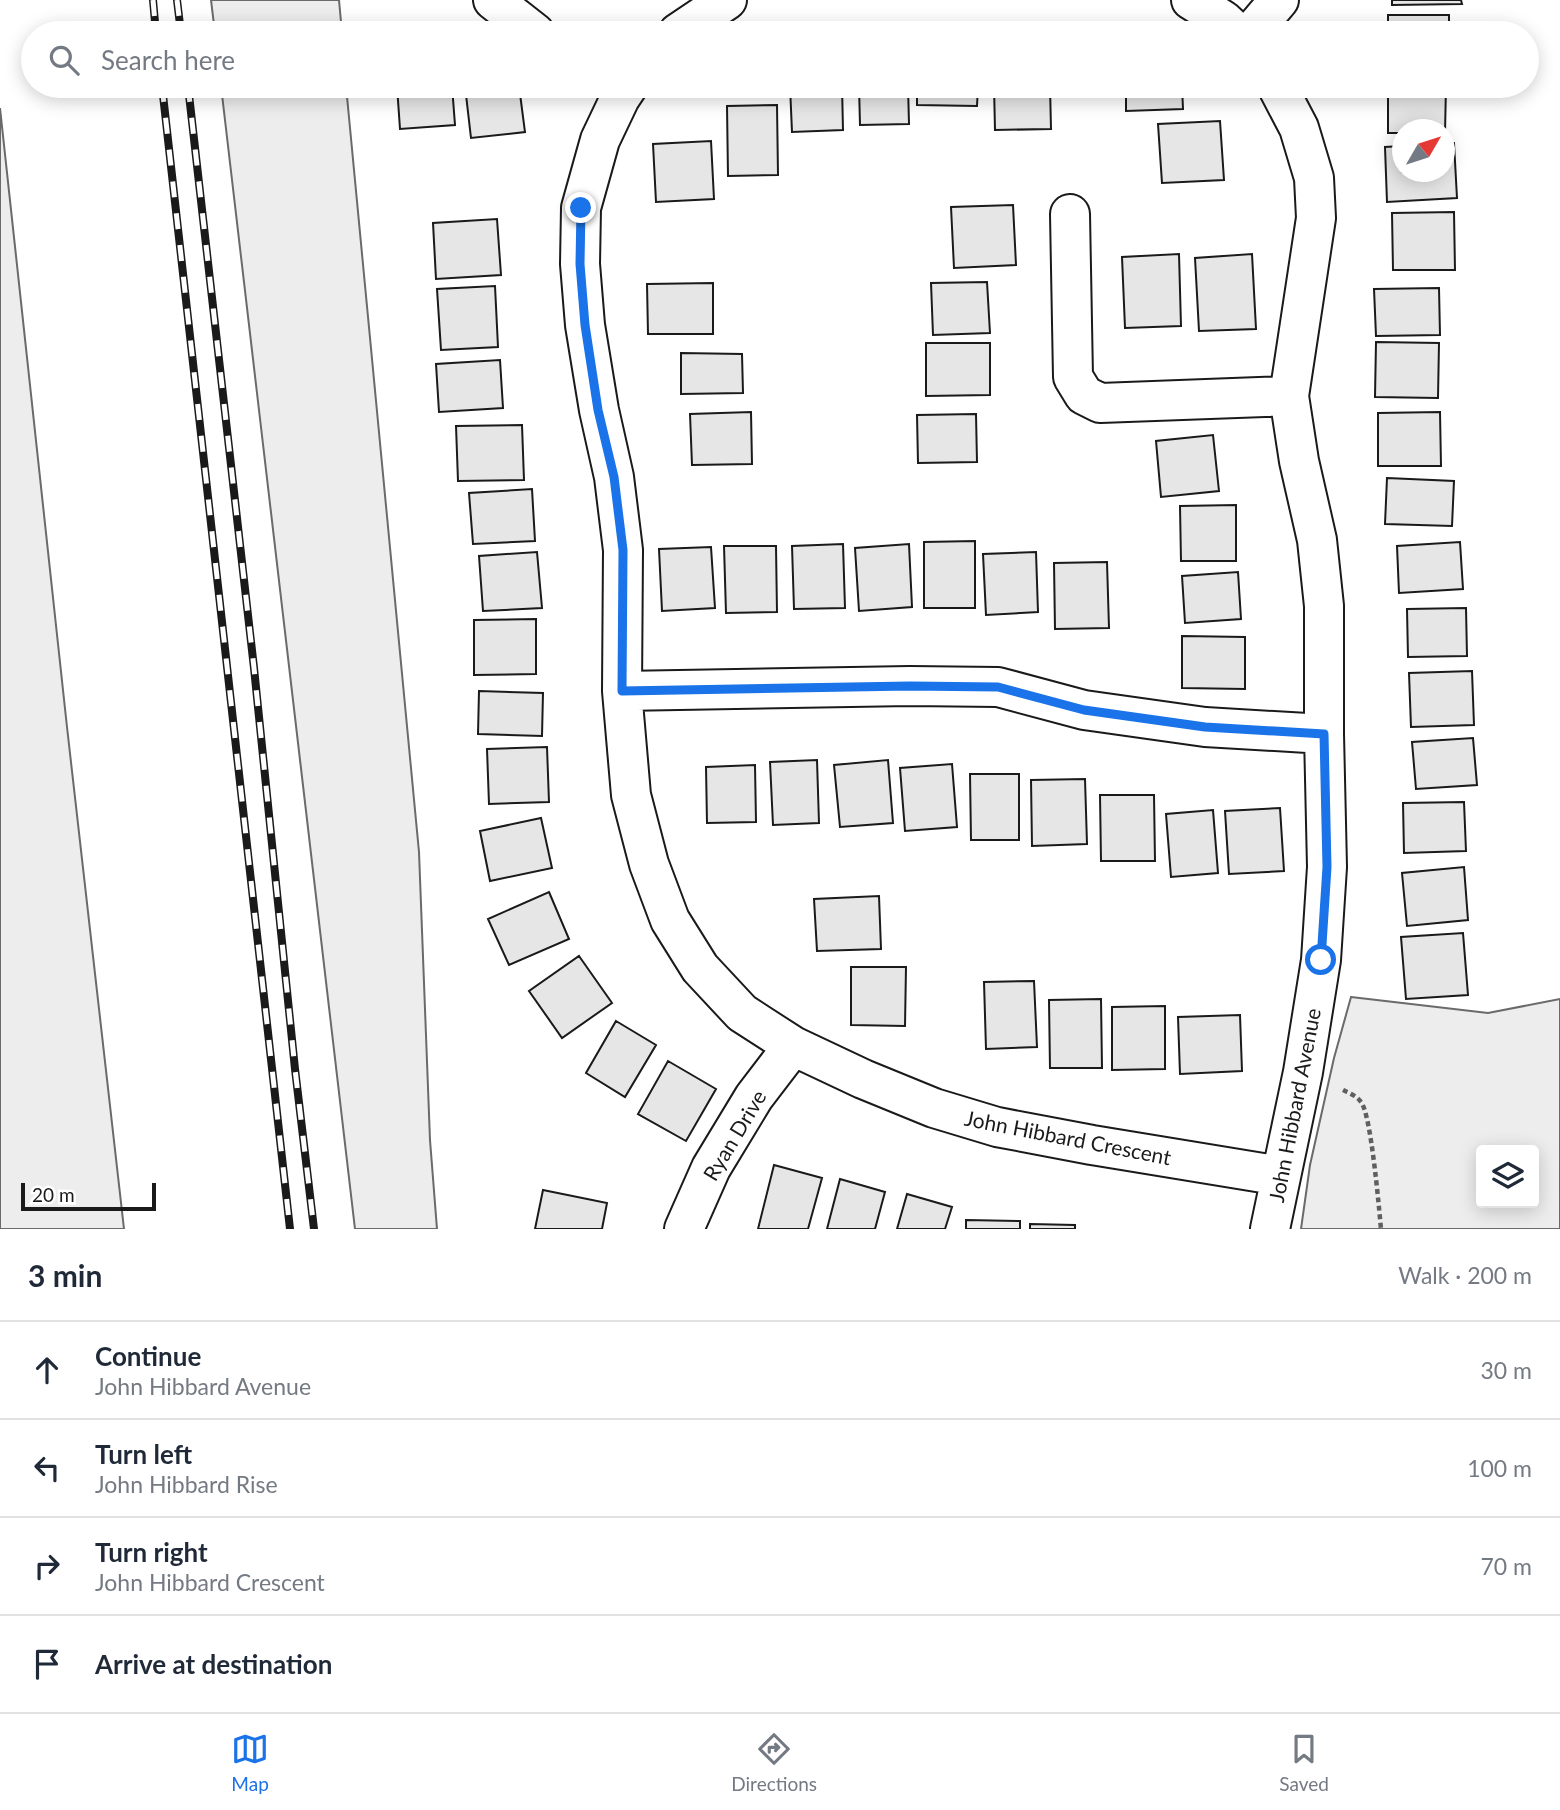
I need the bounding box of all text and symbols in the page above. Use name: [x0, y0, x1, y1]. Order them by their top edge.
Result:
search box: [21, 21, 1539, 98]
icon: search: [45, 41, 83, 79]
text: Search here: [101, 44, 235, 76]
north arrow: [1392, 119, 1455, 182]
route end: [565, 192, 596, 223]
route start: [1305, 944, 1336, 975]
street label: John Hibbard Avenue: [1263, 1006, 1325, 1204]
street label: Ryan Drive: [697, 1085, 771, 1185]
street label: John Hibbard Crescent: [963, 1105, 1174, 1169]
map controls: [1476, 1145, 1539, 1208]
button: layers: [1476, 1145, 1539, 1208]
scale bar: [21, 1180, 156, 1212]
text: 20 m: [32, 1183, 75, 1206]
text: 3 min: [28, 1257, 102, 1293]
text: Walk · 200 m: [1398, 1261, 1532, 1289]
text: Continue: [95, 1340, 201, 1372]
icon: ahead: [28, 1351, 66, 1389]
text: 30 m: [1481, 1356, 1532, 1384]
text: John Hibbard Avenue: [95, 1372, 311, 1400]
text: Turn left: [95, 1438, 192, 1470]
icon: left: [28, 1449, 66, 1487]
text: 100 m: [1467, 1454, 1532, 1482]
text: John Hibbard Rise: [95, 1470, 278, 1498]
text: Turn right: [95, 1536, 208, 1568]
icon: right: [28, 1547, 66, 1585]
text: 70 m: [1481, 1552, 1532, 1580]
text: John Hibbard Crescent: [95, 1568, 325, 1596]
icon: arrive: [28, 1645, 66, 1683]
text: Arrive at destination: [95, 1648, 332, 1680]
tab: Map: [231, 1730, 269, 1795]
tab: Directions: [731, 1730, 817, 1795]
tab: Saved: [1279, 1730, 1329, 1795]

